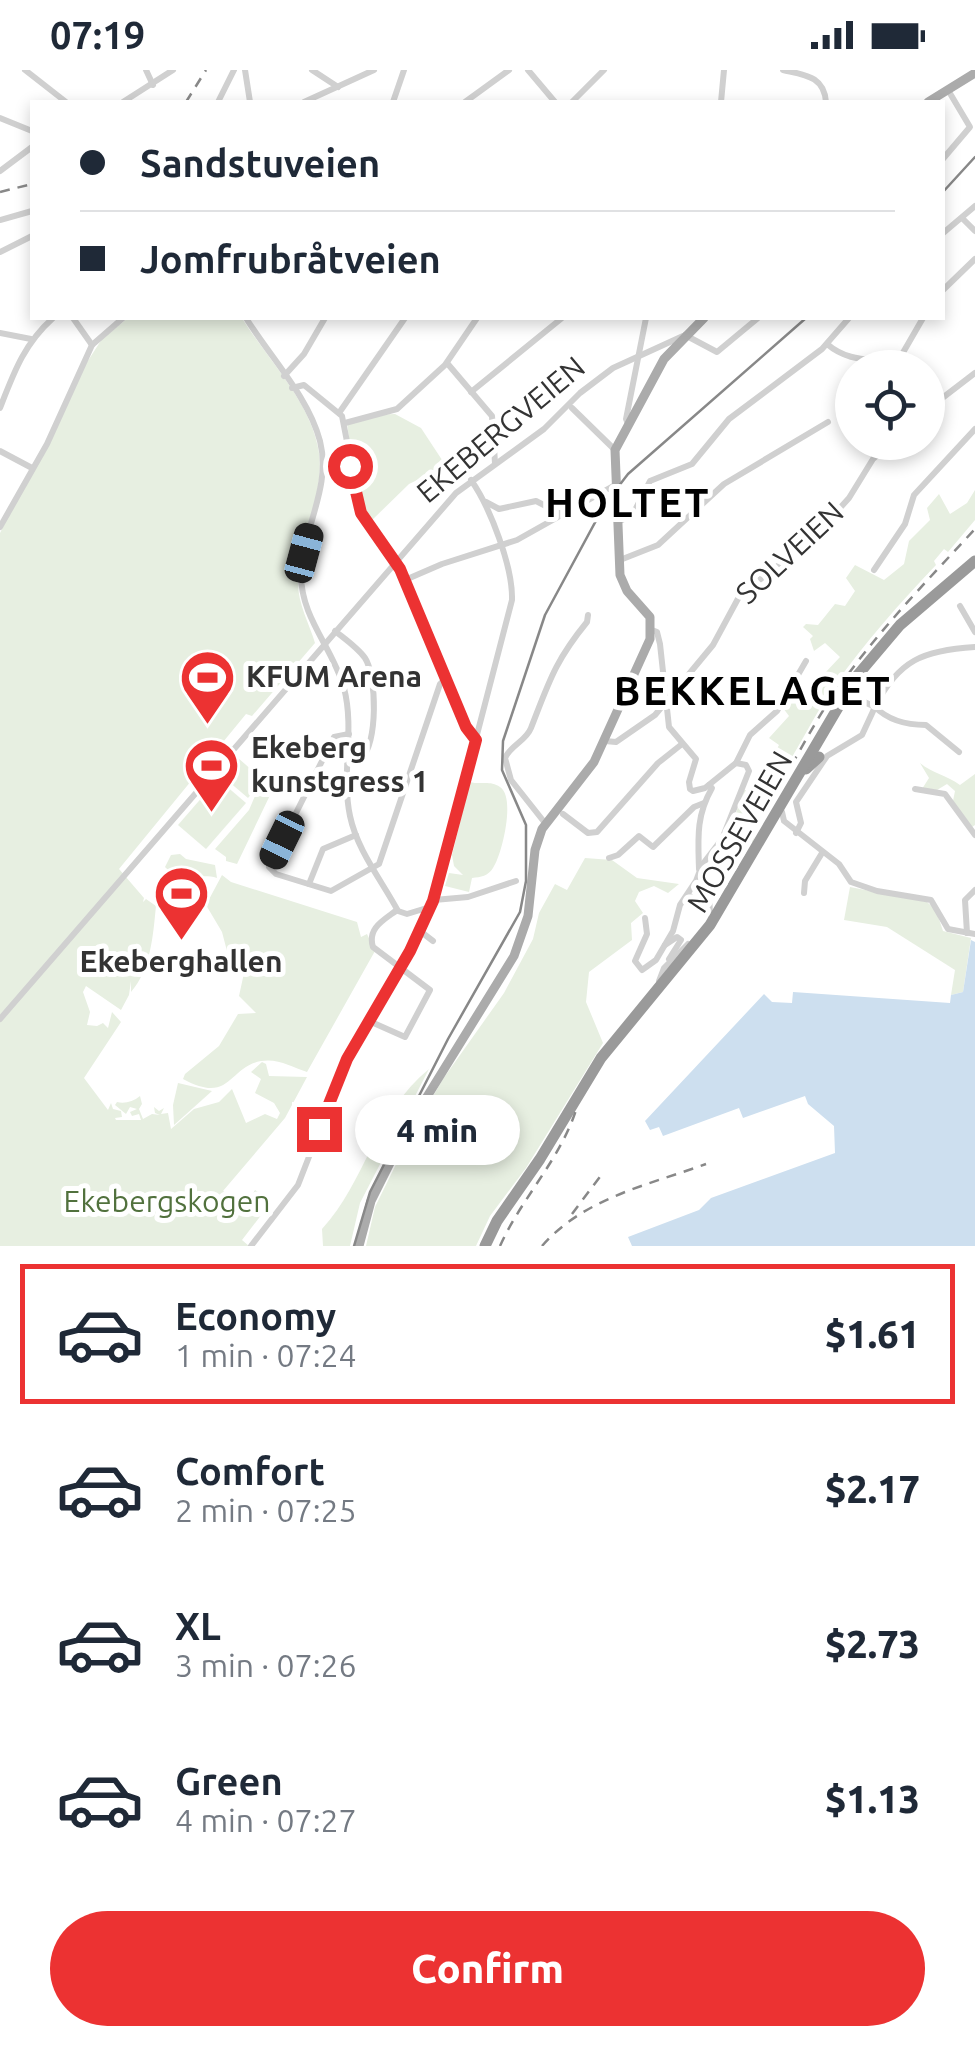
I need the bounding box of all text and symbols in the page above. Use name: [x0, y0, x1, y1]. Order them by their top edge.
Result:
text: 07:19: [50, 14, 145, 56]
text: Sandstuveien: [140, 142, 380, 184]
text: Jomfrubråtveien: [140, 238, 441, 280]
street label: EKEBERGVEIEN: [410, 349, 591, 509]
map controls: [835, 350, 945, 460]
button: locate: [835, 350, 945, 460]
route start: [328, 444, 373, 489]
district label: HOLTET: [545, 480, 711, 525]
street label: SOLVEIEN: [729, 494, 850, 610]
car: [282, 520, 326, 586]
sports icon: KFUM Arena: [177, 647, 237, 726]
place label: KFUM Arena: [246, 659, 422, 693]
district label: BEKKELAGET: [614, 668, 892, 713]
place label: Ekeberg kunstgress 1: [251, 730, 429, 798]
sports icon: Ekeberg kunstgress 1: [182, 735, 242, 814]
street label: MOSSEVEIEN: [680, 745, 799, 918]
car: [255, 806, 309, 874]
sports icon: Ekeberghallen: [151, 864, 211, 943]
place label: Ekeberghallen: [80, 944, 282, 978]
callout: 4 min: [354, 1094, 519, 1164]
route end: [297, 1107, 342, 1152]
text: 4 min: [397, 1112, 478, 1148]
park label: Ekebergskogen: [64, 1184, 270, 1218]
icon: car: [55, 1289, 145, 1379]
text: Economy: [175, 1295, 336, 1337]
text: $1.61: [825, 1313, 920, 1355]
text: 1 min · 07:24: [175, 1337, 357, 1373]
icon: car: [55, 1444, 145, 1534]
text: Comfort: [175, 1450, 325, 1492]
text: $2.17: [825, 1468, 920, 1510]
text: 2 min · 07:25: [175, 1492, 357, 1528]
icon: car: [55, 1599, 145, 1689]
text: XL: [175, 1605, 221, 1647]
text: $2.73: [825, 1623, 920, 1665]
text: 3 min · 07:26: [175, 1647, 357, 1683]
icon: car: [55, 1754, 145, 1844]
text: Green: [175, 1760, 283, 1802]
text: $1.13: [825, 1778, 920, 1820]
text: 4 min · 07:27: [175, 1802, 357, 1838]
button: Confirm: [50, 1911, 925, 2026]

